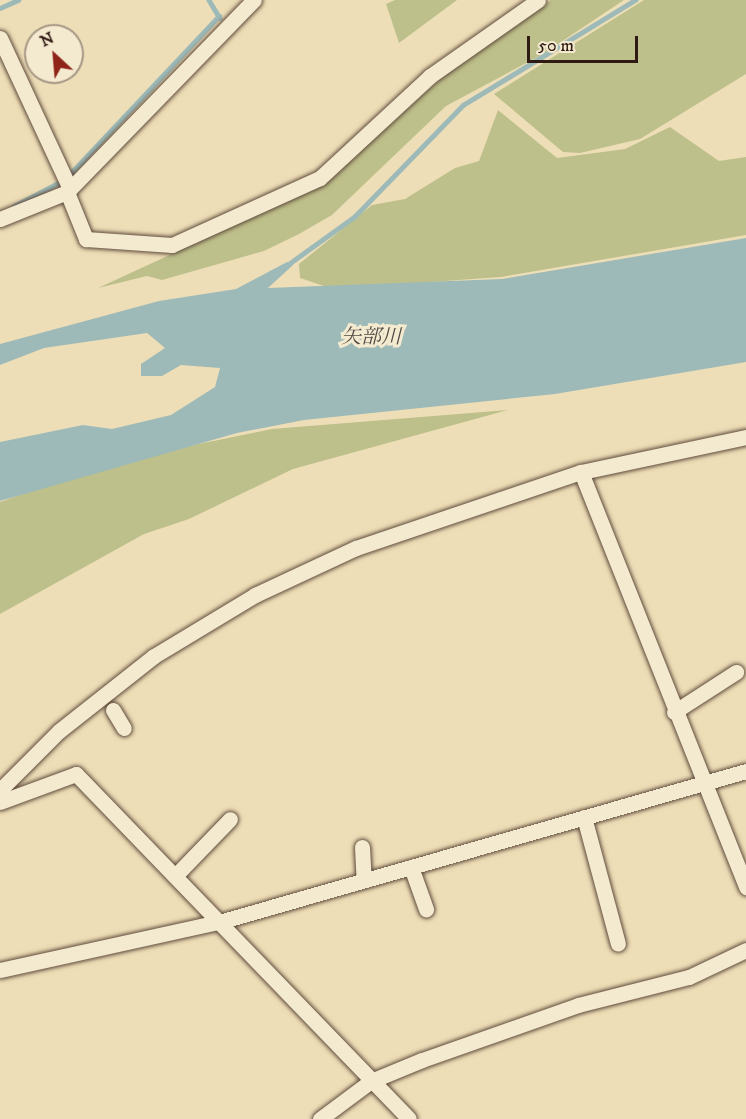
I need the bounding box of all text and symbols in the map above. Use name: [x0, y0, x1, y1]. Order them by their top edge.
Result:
north arrow: [24, 24, 84, 84]
scale bar: [530, 24, 641, 62]
text: N: [37, 28, 57, 51]
text: 50 m: [538, 35, 574, 57]
water label: 矢部川: [341, 325, 401, 349]

